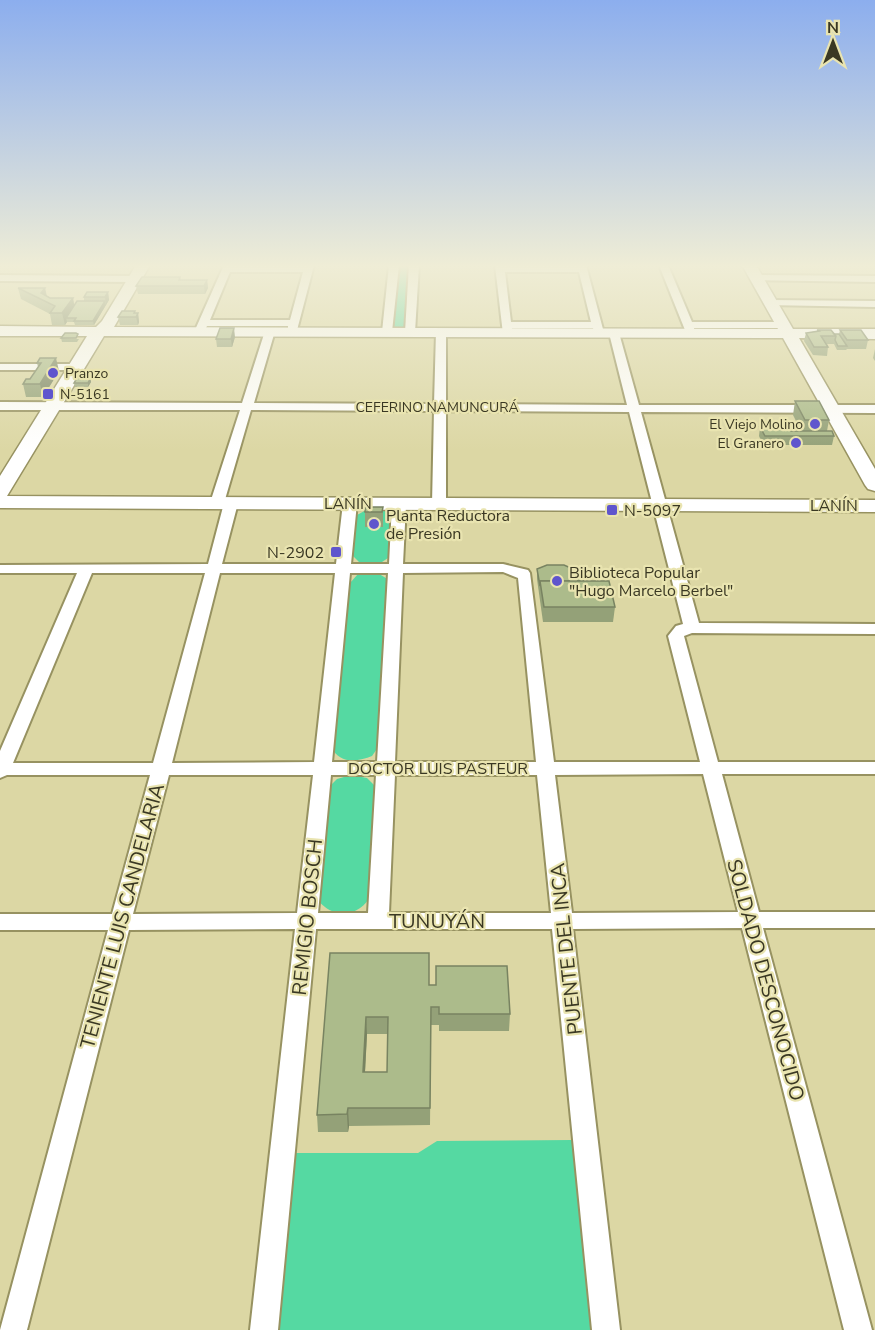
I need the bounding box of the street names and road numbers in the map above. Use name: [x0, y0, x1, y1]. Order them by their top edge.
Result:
street label: CEFERINO NAMUNCURÁ: [355, 398, 519, 417]
street label: LANÍN: [324, 493, 372, 515]
street label: LANÍN: [810, 495, 858, 517]
street label: DOCTOR LUIS PASTEUR: [348, 758, 528, 780]
street label: TENIENTE LUIS CANDELARIA: [74, 780, 171, 1052]
street label: REMIGIO BOSCH: [286, 837, 329, 997]
street label: SOLDADO DESCONOCIDO: [720, 856, 811, 1104]
street label: PUENTE DEL INCA: [544, 861, 589, 1036]
street label: TUNUYÁN: [389, 908, 485, 935]

